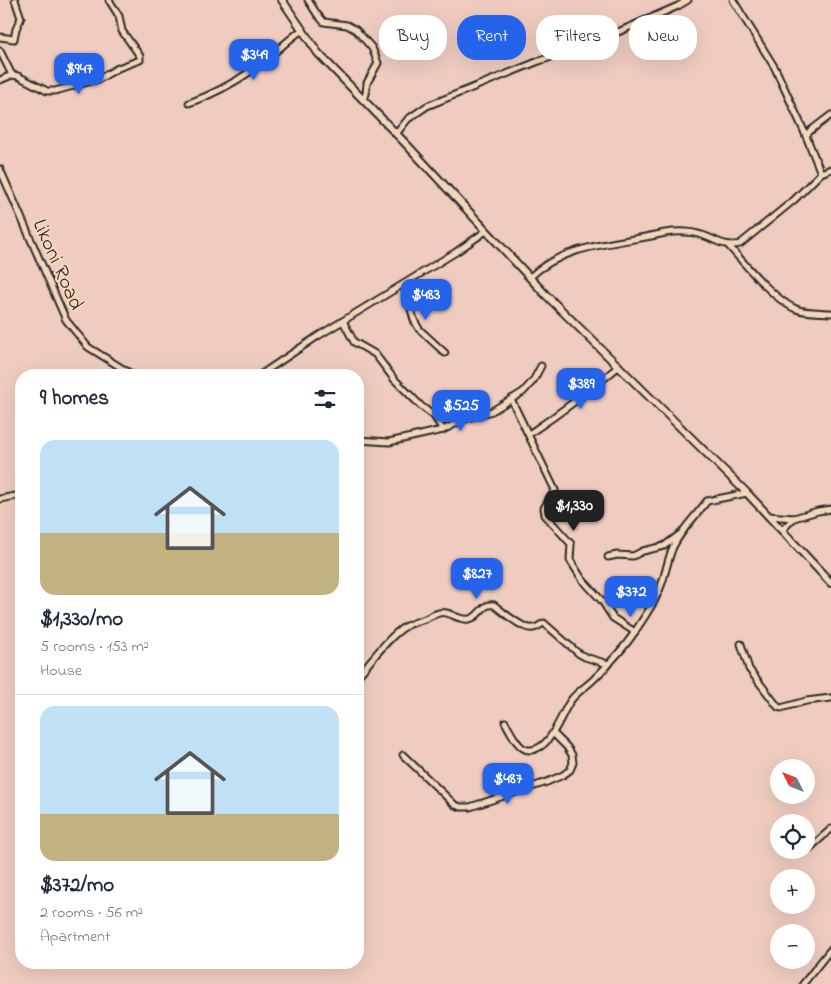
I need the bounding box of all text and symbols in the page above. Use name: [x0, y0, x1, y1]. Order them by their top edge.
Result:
chip: Buy: [379, 15, 447, 60]
chip: Rent: [457, 15, 526, 60]
chip: Filters: [536, 15, 619, 60]
chip: New: [629, 15, 697, 60]
pin: $349: [224, 38, 284, 81]
text: $349: [240, 43, 268, 67]
pin: $947: [49, 52, 109, 95]
text: $947: [65, 57, 93, 81]
street label: Likoni Road: [24, 215, 91, 315]
pin: $483: [396, 278, 456, 321]
text: $483: [412, 283, 440, 307]
pin: $389: [551, 368, 611, 410]
text: $389: [567, 372, 595, 396]
text: 9 homes: [40, 384, 109, 414]
icon: filters: [311, 385, 339, 413]
pin: $525: [431, 390, 491, 432]
text: $525: [443, 394, 479, 418]
icon: home: [145, 473, 235, 563]
pin: $1,330: [533, 490, 615, 532]
text: $1,330: [555, 494, 593, 518]
pin: $827: [447, 558, 507, 600]
text: $827: [462, 562, 492, 586]
pin: $372: [601, 576, 661, 618]
text: $372: [616, 580, 646, 604]
text: $1,330/mo: [40, 605, 123, 635]
text: 5 rooms · 153 m²: [40, 635, 149, 659]
text: House: [40, 659, 82, 683]
icon: home: [145, 738, 235, 828]
north arrow: [770, 759, 815, 804]
map controls: [770, 759, 815, 969]
pin: $487: [478, 762, 538, 805]
text: $487: [494, 767, 522, 791]
button: locate: [770, 814, 815, 859]
button: +: [770, 869, 815, 914]
text: $372/mo: [40, 871, 114, 901]
text: 2 rooms · 56 m²: [40, 901, 143, 925]
button: −: [770, 924, 815, 969]
text: Apartment: [40, 925, 110, 949]

